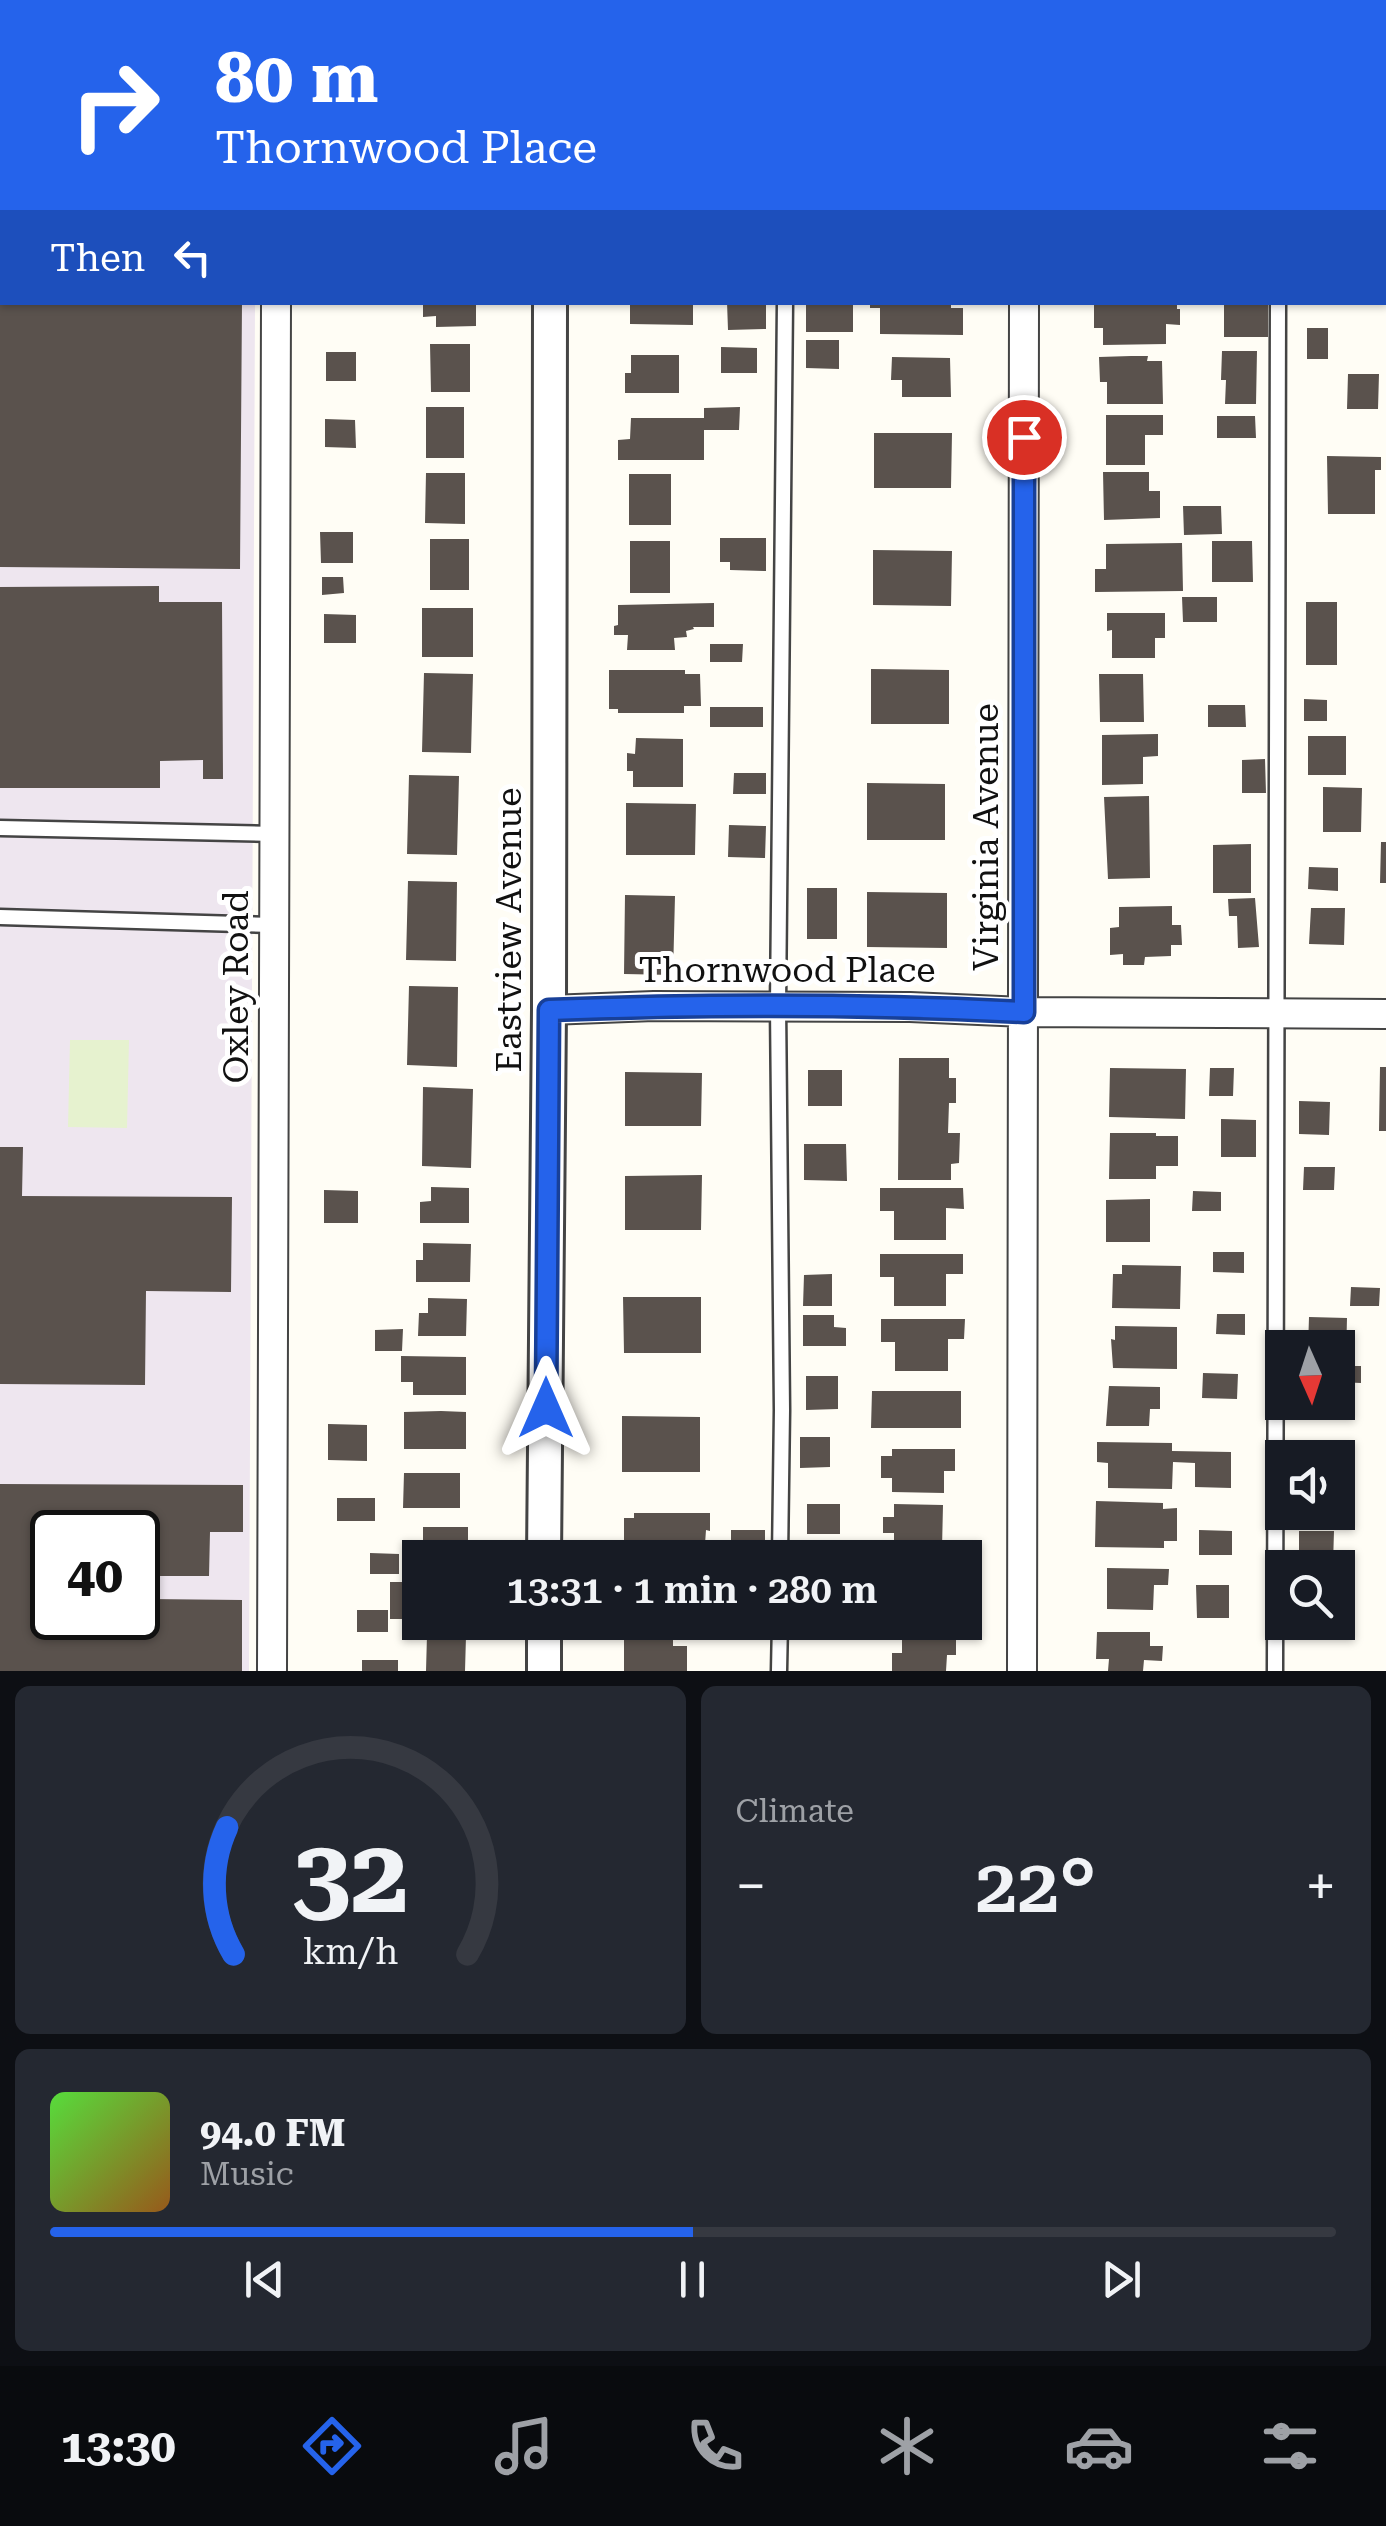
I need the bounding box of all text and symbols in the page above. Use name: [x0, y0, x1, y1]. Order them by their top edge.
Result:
text: 80 m: [215, 37, 379, 119]
icon: right: [50, 40, 180, 170]
text: Thornwood Place: [215, 121, 597, 174]
icon: left: [165, 230, 220, 285]
text: Then: [50, 236, 145, 280]
pin: [982, 395, 1067, 480]
icon: arrive: [997, 410, 1052, 465]
street label: Virginia Avenue: [966, 703, 1007, 971]
street label: Eastview Avenue: [489, 787, 530, 1073]
street label: Oxley Road: [216, 890, 257, 1084]
street label: Thornwood Place: [638, 950, 936, 991]
north arrow: [1265, 1330, 1355, 1420]
map controls: [1265, 1330, 1355, 1640]
position arrow: [494, 1356, 598, 1460]
button: sound: [1265, 1440, 1355, 1530]
speed limit sign: 40: [30, 1510, 160, 1640]
button: search: [1265, 1550, 1355, 1640]
text: 13:31 · 1 min · 280 m: [507, 1568, 878, 1612]
text: Climate: [736, 1792, 854, 1830]
text: 32: [292, 1816, 408, 1937]
text: 22°: [975, 1842, 1096, 1930]
text: −: [736, 1854, 766, 1918]
text: +: [1305, 1854, 1336, 1918]
text: km/h: [302, 1931, 398, 1973]
text: 94.0 FM: [200, 2111, 346, 2155]
text: Music: [200, 2155, 294, 2193]
icon: previous: [237, 2252, 292, 2307]
icon: pause: [665, 2252, 720, 2307]
icon: next: [1094, 2252, 1149, 2307]
icon: directions: [297, 2411, 367, 2481]
icon: music: [489, 2411, 559, 2481]
icon: phone: [680, 2411, 750, 2481]
icon: climate: [872, 2411, 942, 2481]
icon: car: [1064, 2411, 1134, 2481]
icon: filters: [1255, 2411, 1325, 2481]
text: 13:30: [61, 2420, 176, 2473]

